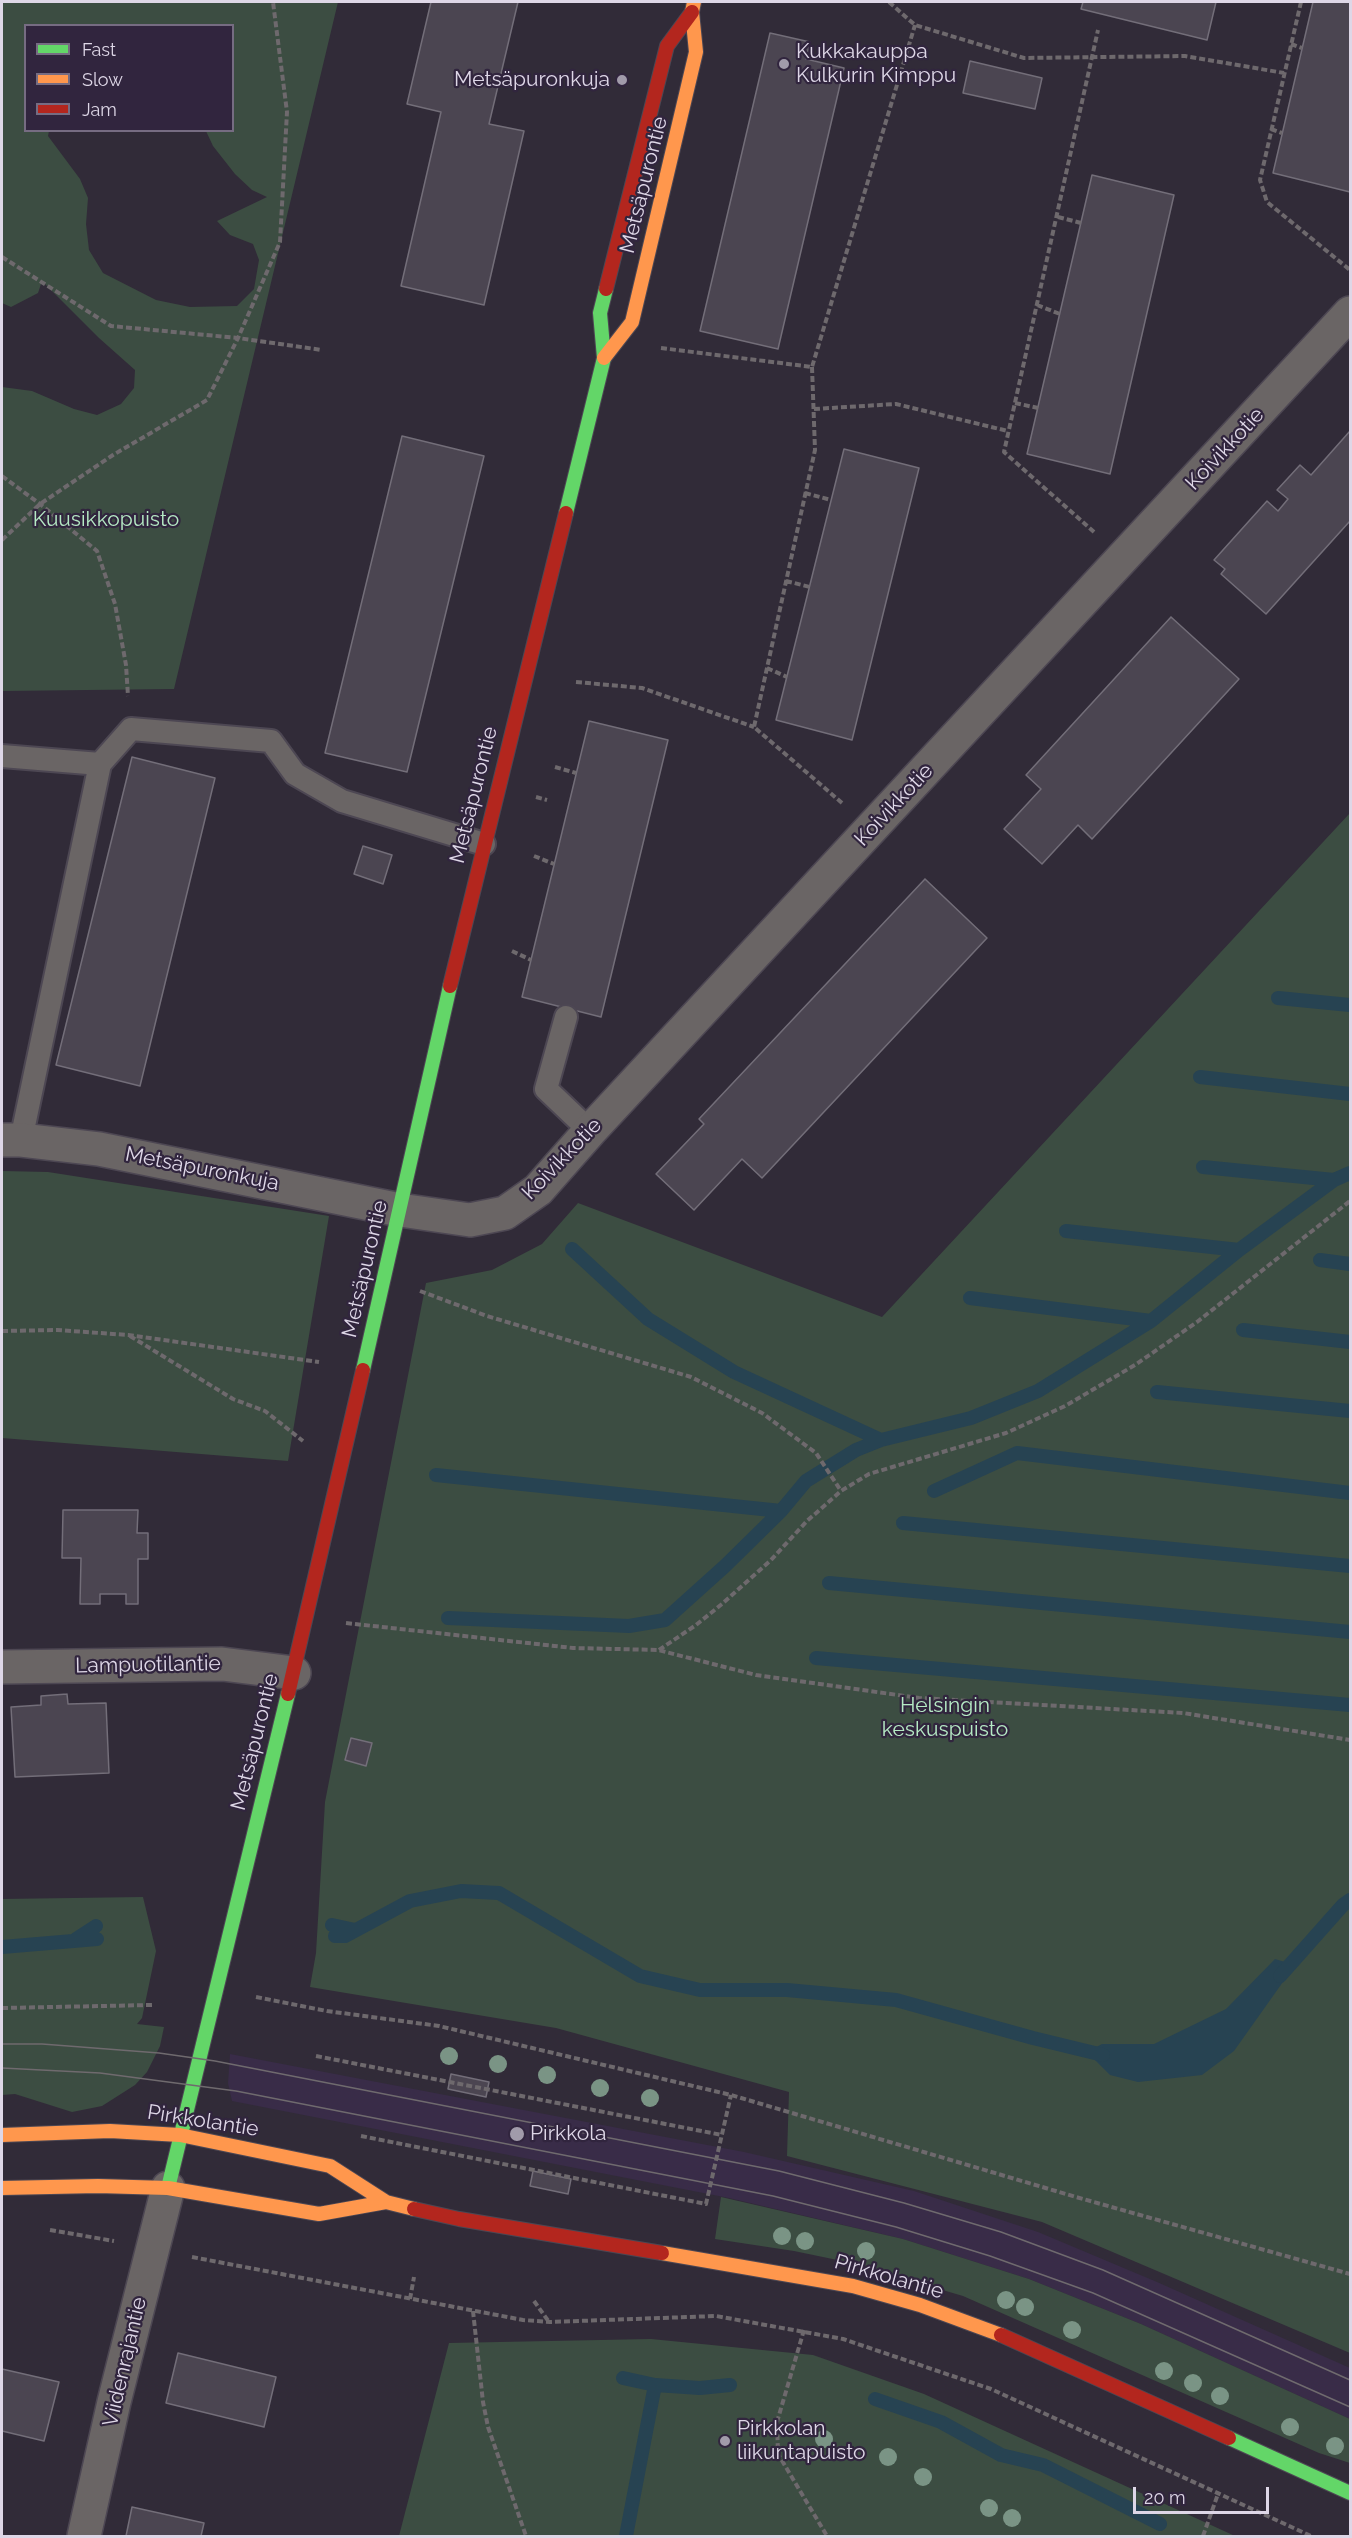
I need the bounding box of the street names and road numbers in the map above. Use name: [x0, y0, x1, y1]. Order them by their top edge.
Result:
street label: Metsäpurontie: [615, 114, 673, 256]
street label: Koivikkotie: [1180, 402, 1270, 496]
street label: Metsäpurontie: [445, 724, 503, 866]
street label: Koivikkotie: [849, 758, 939, 852]
street label: Koivikkotie: [517, 1113, 607, 1205]
street label: Metsäpuronkuja: [123, 1142, 281, 1196]
street label: Metsäpurontie: [337, 1198, 393, 1340]
street label: Lampuotilantie: [75, 1651, 221, 1679]
street label: Metsäpurontie: [226, 1671, 284, 1813]
street label: Pirkkolantie: [146, 2100, 260, 2142]
street label: Pirkkolantie: [831, 2249, 947, 2305]
street label: Viidenrajantie: [98, 2295, 152, 2429]

